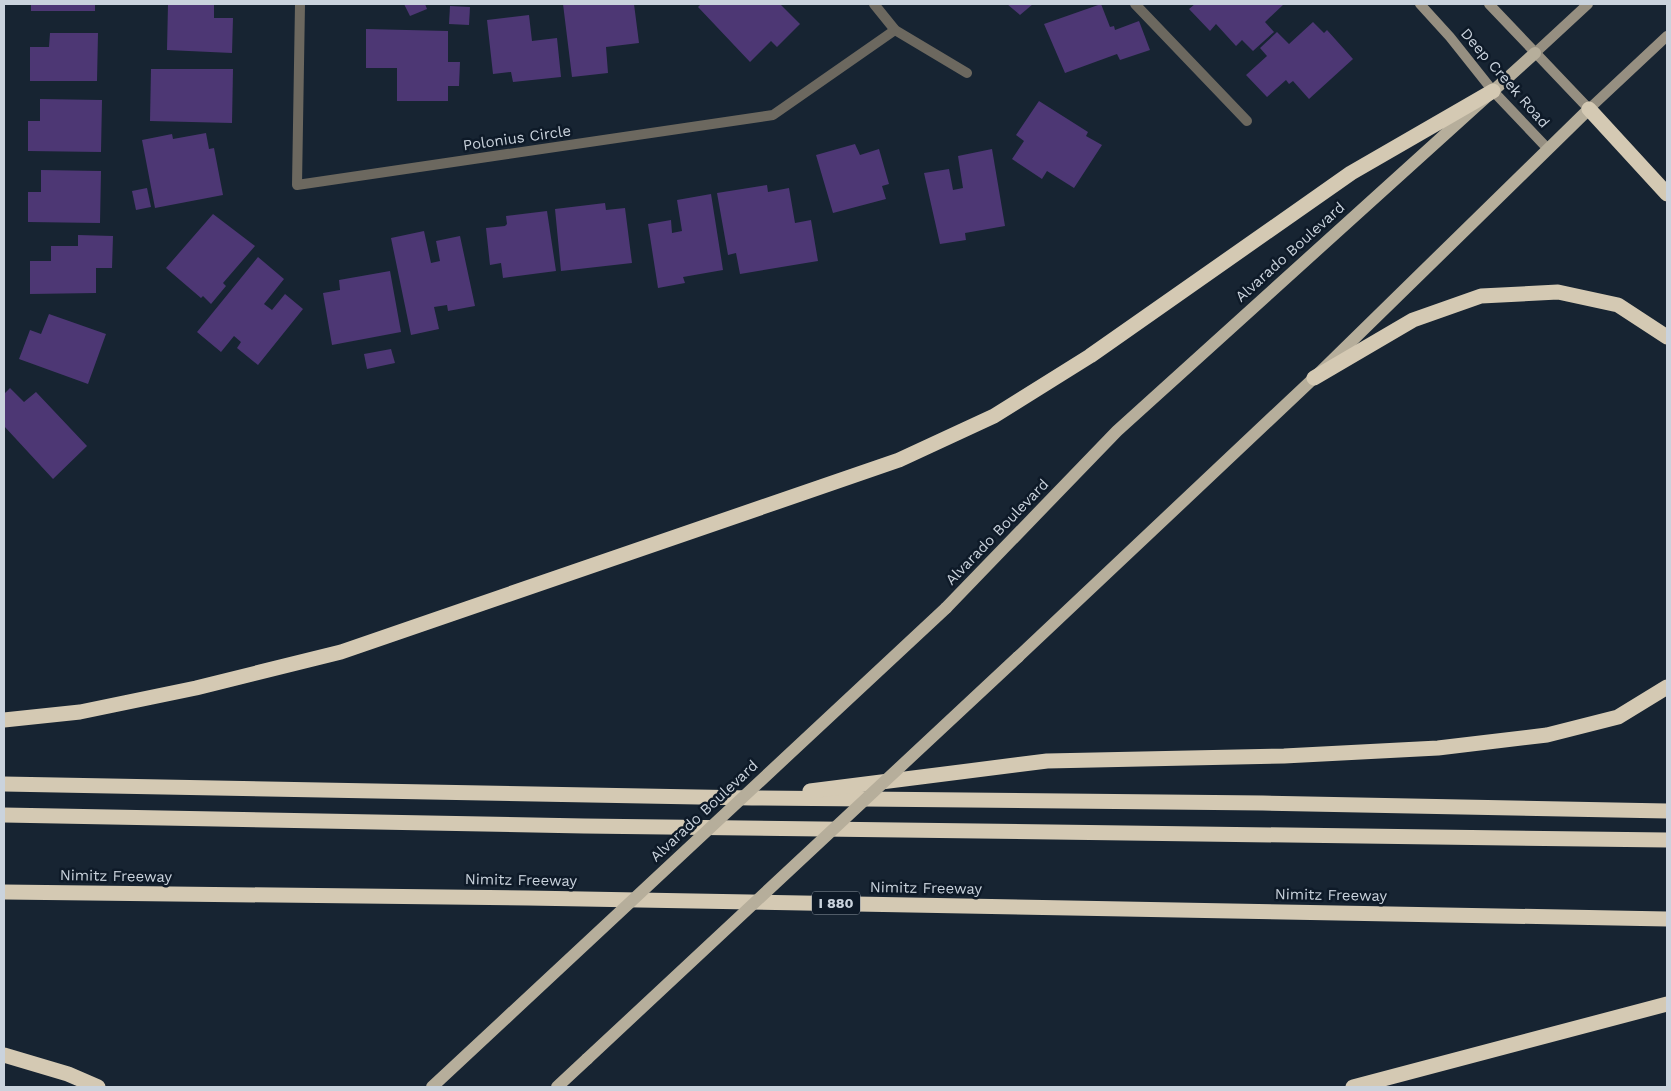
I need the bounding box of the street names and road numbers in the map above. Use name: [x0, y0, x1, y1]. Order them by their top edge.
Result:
street label: Deep Creek Road: [1457, 25, 1553, 131]
street label: Polonius Circle: [462, 122, 572, 154]
street label: Alvarado Boulevard: [1232, 198, 1348, 306]
street label: Alvarado Boulevard: [942, 475, 1052, 589]
street label: Alvarado Boulevard: [646, 756, 762, 866]
street label: Nimitz Freeway: [60, 866, 173, 886]
street label: Nimitz Freeway: [465, 870, 578, 890]
street label: Nimitz Freeway: [870, 878, 983, 898]
street label: Nimitz Freeway: [1275, 885, 1388, 905]
road number: I 880: [812, 891, 860, 914]

